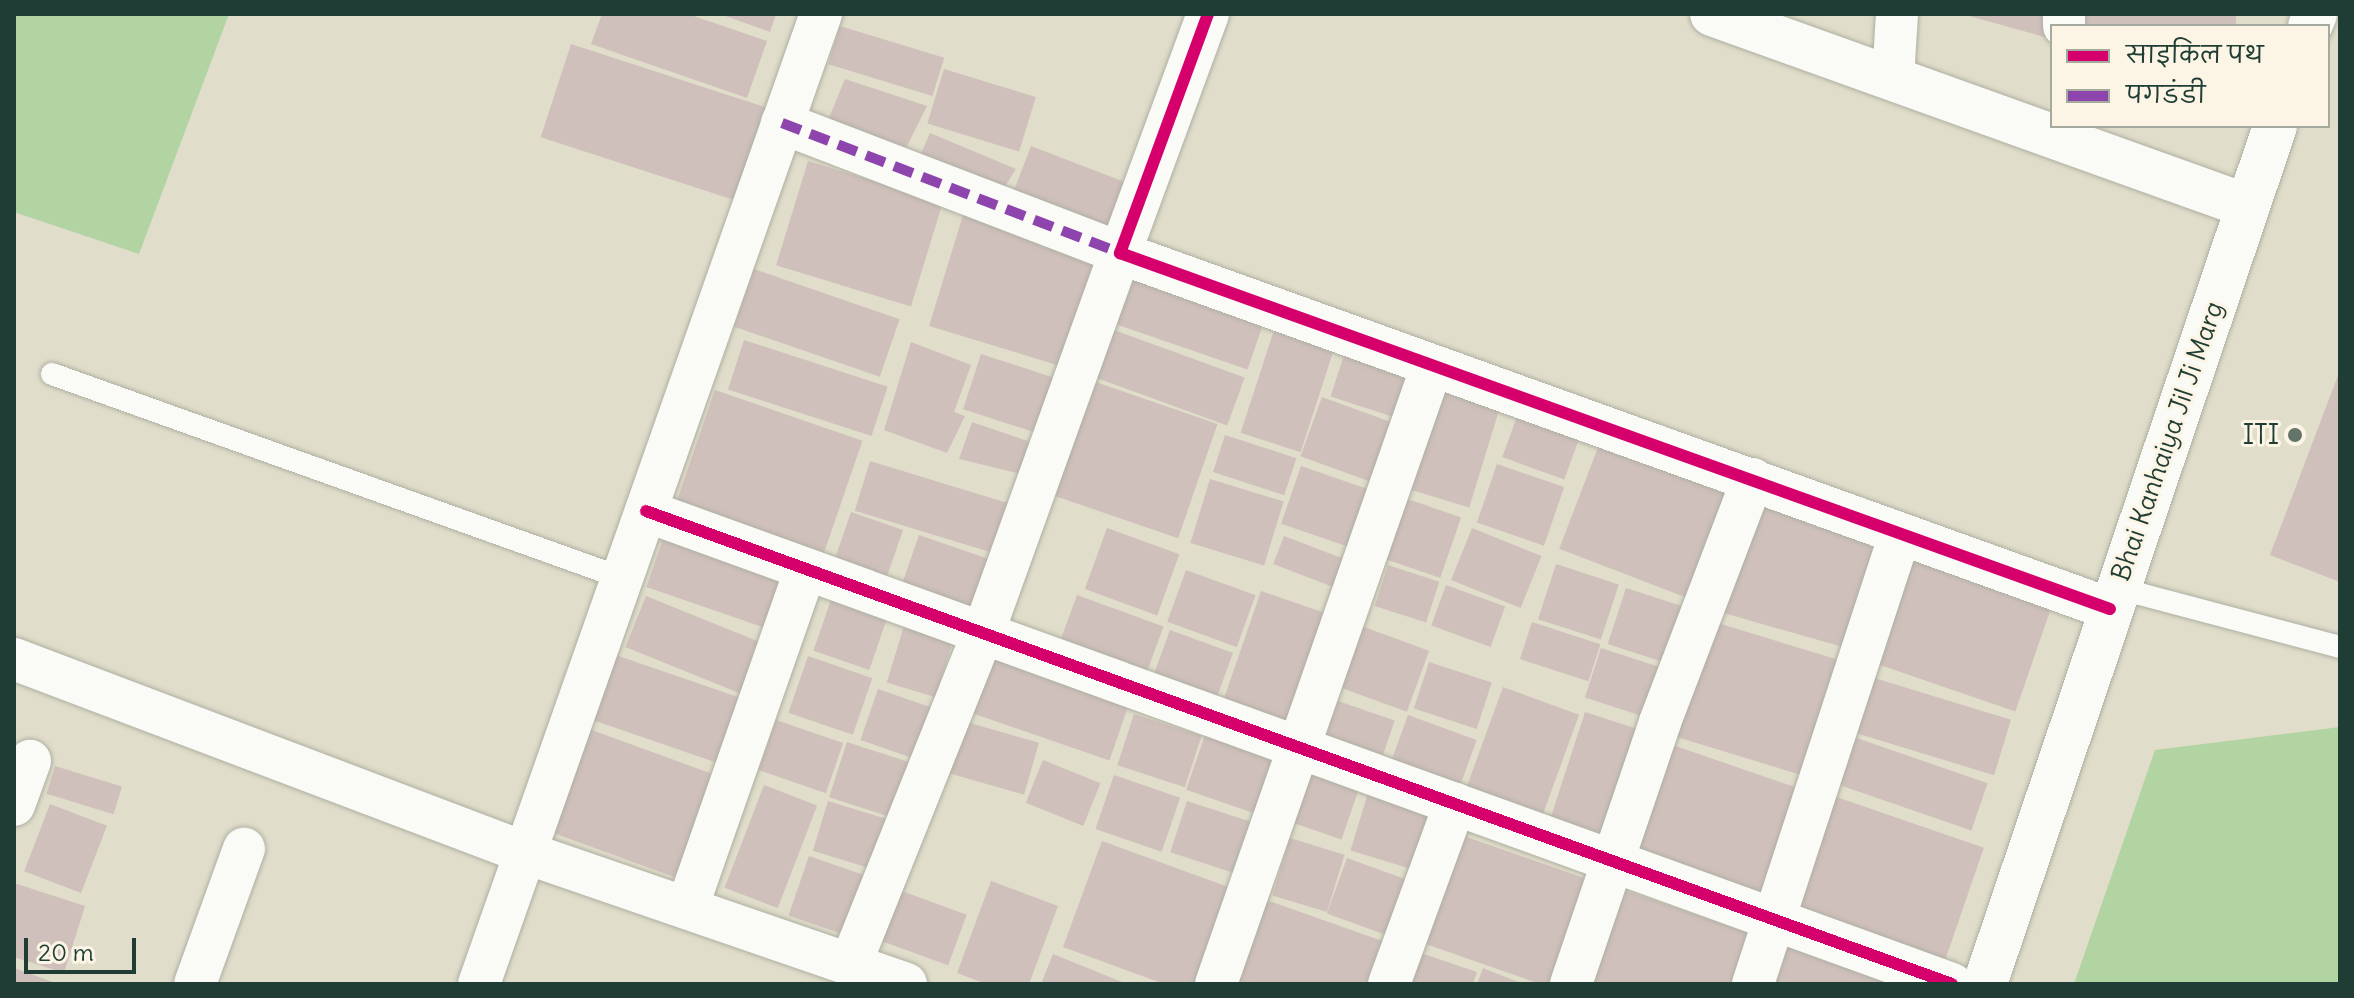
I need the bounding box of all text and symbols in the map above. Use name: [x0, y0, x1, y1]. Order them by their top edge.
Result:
legend: [2050, 24, 2330, 128]
text: साइकिल पथ: [2126, 39, 2263, 69]
text: पगडंडी: [2126, 79, 2205, 109]
street label: Bhai Kanhaiya Jil Ji Marg: [2104, 297, 2230, 585]
place label: ITI: [2243, 419, 2279, 451]
marker: ITI: [2286, 426, 2304, 444]
scale bar: [28, 922, 140, 972]
text: 20 m: [38, 937, 94, 967]

